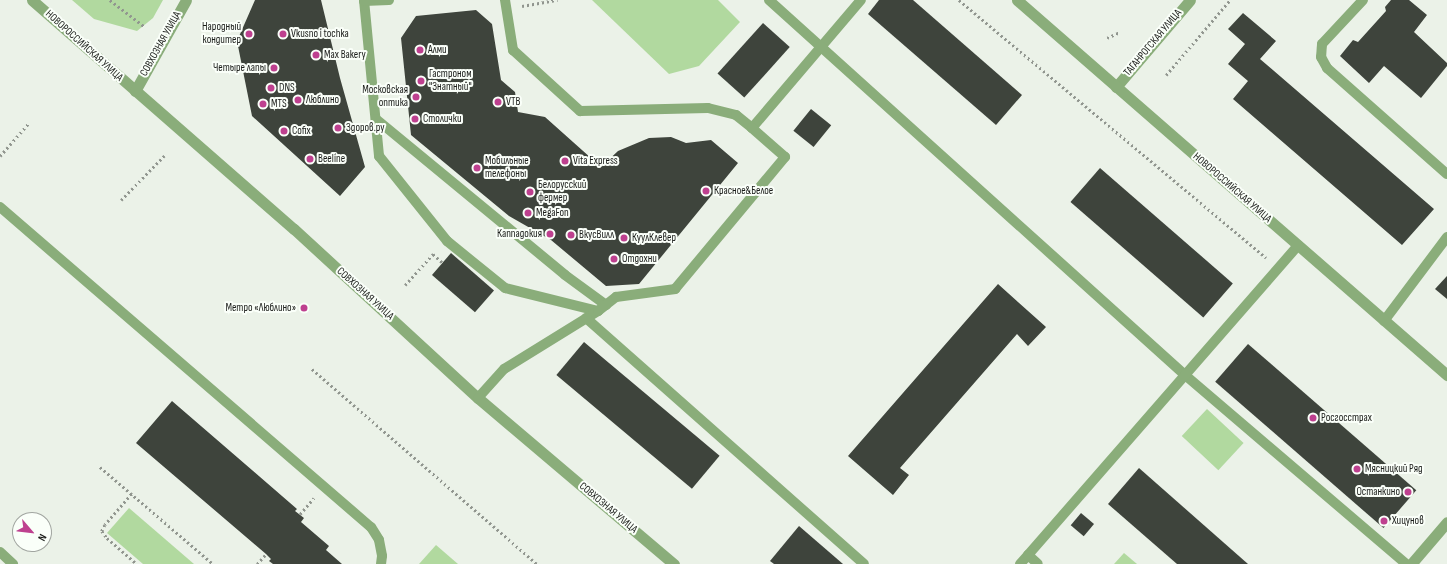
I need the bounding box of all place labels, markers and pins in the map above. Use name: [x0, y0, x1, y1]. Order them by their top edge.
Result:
place label: Народный кондитер: [202, 21, 241, 47]
place label: Vkusno i tochka: [291, 27, 349, 41]
marker: Народный кондитер: [244, 29, 254, 39]
marker: Vkusno i tochka: [278, 29, 288, 39]
place label: Алми: [428, 43, 447, 57]
marker: Алми: [415, 45, 425, 55]
place label: Max Bakery: [324, 48, 366, 62]
marker: Max Bakery: [311, 50, 321, 60]
place label: Четыре лапы: [213, 61, 266, 75]
marker: Четыре лапы: [269, 63, 279, 73]
place label: Гастроном "Знатный": [429, 68, 472, 94]
marker: Гастроном "Знатный": [416, 76, 426, 86]
place label: DNS: [279, 81, 295, 95]
marker: DNS: [266, 83, 276, 93]
place label: Московская оптика: [362, 84, 408, 110]
marker: Московская оптика: [411, 92, 421, 102]
place label: Люблино: [306, 93, 339, 107]
marker: Люблино: [293, 95, 303, 105]
place label: VTB: [506, 95, 520, 109]
place label: MTS: [271, 97, 287, 111]
marker: VTB: [493, 97, 503, 107]
marker: MTS: [258, 99, 268, 109]
place label: Столички: [423, 112, 461, 126]
marker: Столички: [410, 114, 420, 124]
place label: Здоров.ру: [346, 121, 384, 135]
marker: Здоров.ру: [333, 123, 343, 133]
place label: Cofix: [292, 124, 311, 138]
marker: Cofix: [279, 126, 289, 136]
place label: Beeline: [318, 152, 345, 166]
marker: Beeline: [305, 154, 315, 164]
place label: Vita Express: [573, 154, 618, 168]
place label: Мобильные телефоны: [485, 155, 529, 181]
marker: Vita Express: [560, 156, 570, 166]
marker: Мобильные телефоны: [472, 163, 482, 173]
place label: Белорусский фермер: [538, 179, 586, 205]
place label: Красное&Белое: [714, 184, 773, 198]
marker: Красное&Белое: [701, 186, 711, 196]
marker: Белорусский фермер: [525, 187, 535, 197]
place label: MegaFon: [536, 206, 569, 220]
marker: MegaFon: [523, 208, 533, 218]
place label: Каппадокия: [497, 227, 542, 241]
place label: ВкусВилл: [579, 228, 614, 242]
marker: Каппадокия: [545, 229, 555, 239]
marker: ВкусВилл: [566, 230, 576, 240]
place label: КуулКлевер: [632, 231, 676, 245]
marker: КуулКлевер: [619, 233, 629, 243]
place label: Отдохни: [622, 252, 657, 266]
marker: Отдохни: [609, 254, 619, 264]
place label: Метро «Люблино»: [225, 301, 296, 315]
marker: Метро «Люблино»: [299, 303, 309, 313]
place label: Росгосстрах: [1321, 411, 1372, 425]
marker: Росгосстрах: [1308, 413, 1318, 423]
place label: Мясницкий Ряд: [1365, 462, 1423, 476]
marker: Мясницкий Ряд: [1352, 464, 1362, 474]
place label: Останкино: [1356, 485, 1400, 499]
marker: Останкино: [1403, 487, 1413, 497]
place label: Хицунов: [1392, 514, 1424, 528]
marker: Хицунов: [1379, 516, 1389, 526]

